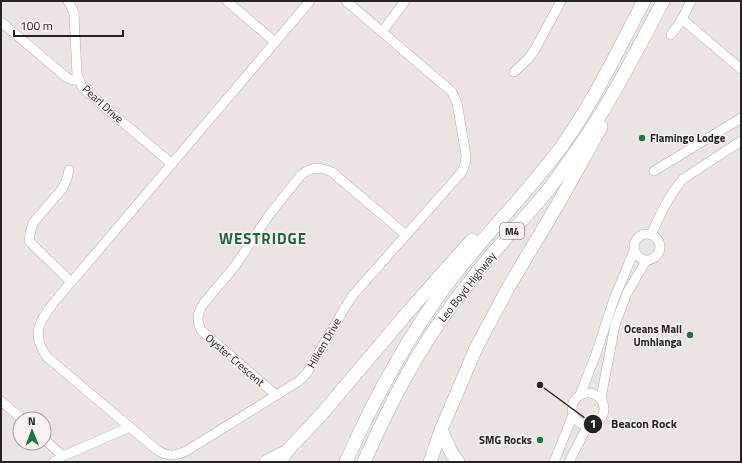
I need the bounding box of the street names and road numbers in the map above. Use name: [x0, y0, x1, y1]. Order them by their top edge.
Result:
street label: Pearl Drive: [79, 81, 127, 127]
road number: M4: [500, 223, 524, 239]
street label: Leo Boyd Highway: [434, 248, 500, 326]
street label: Hilken Drive: [303, 315, 345, 371]
street label: Oyster Crescent: [202, 330, 268, 390]

